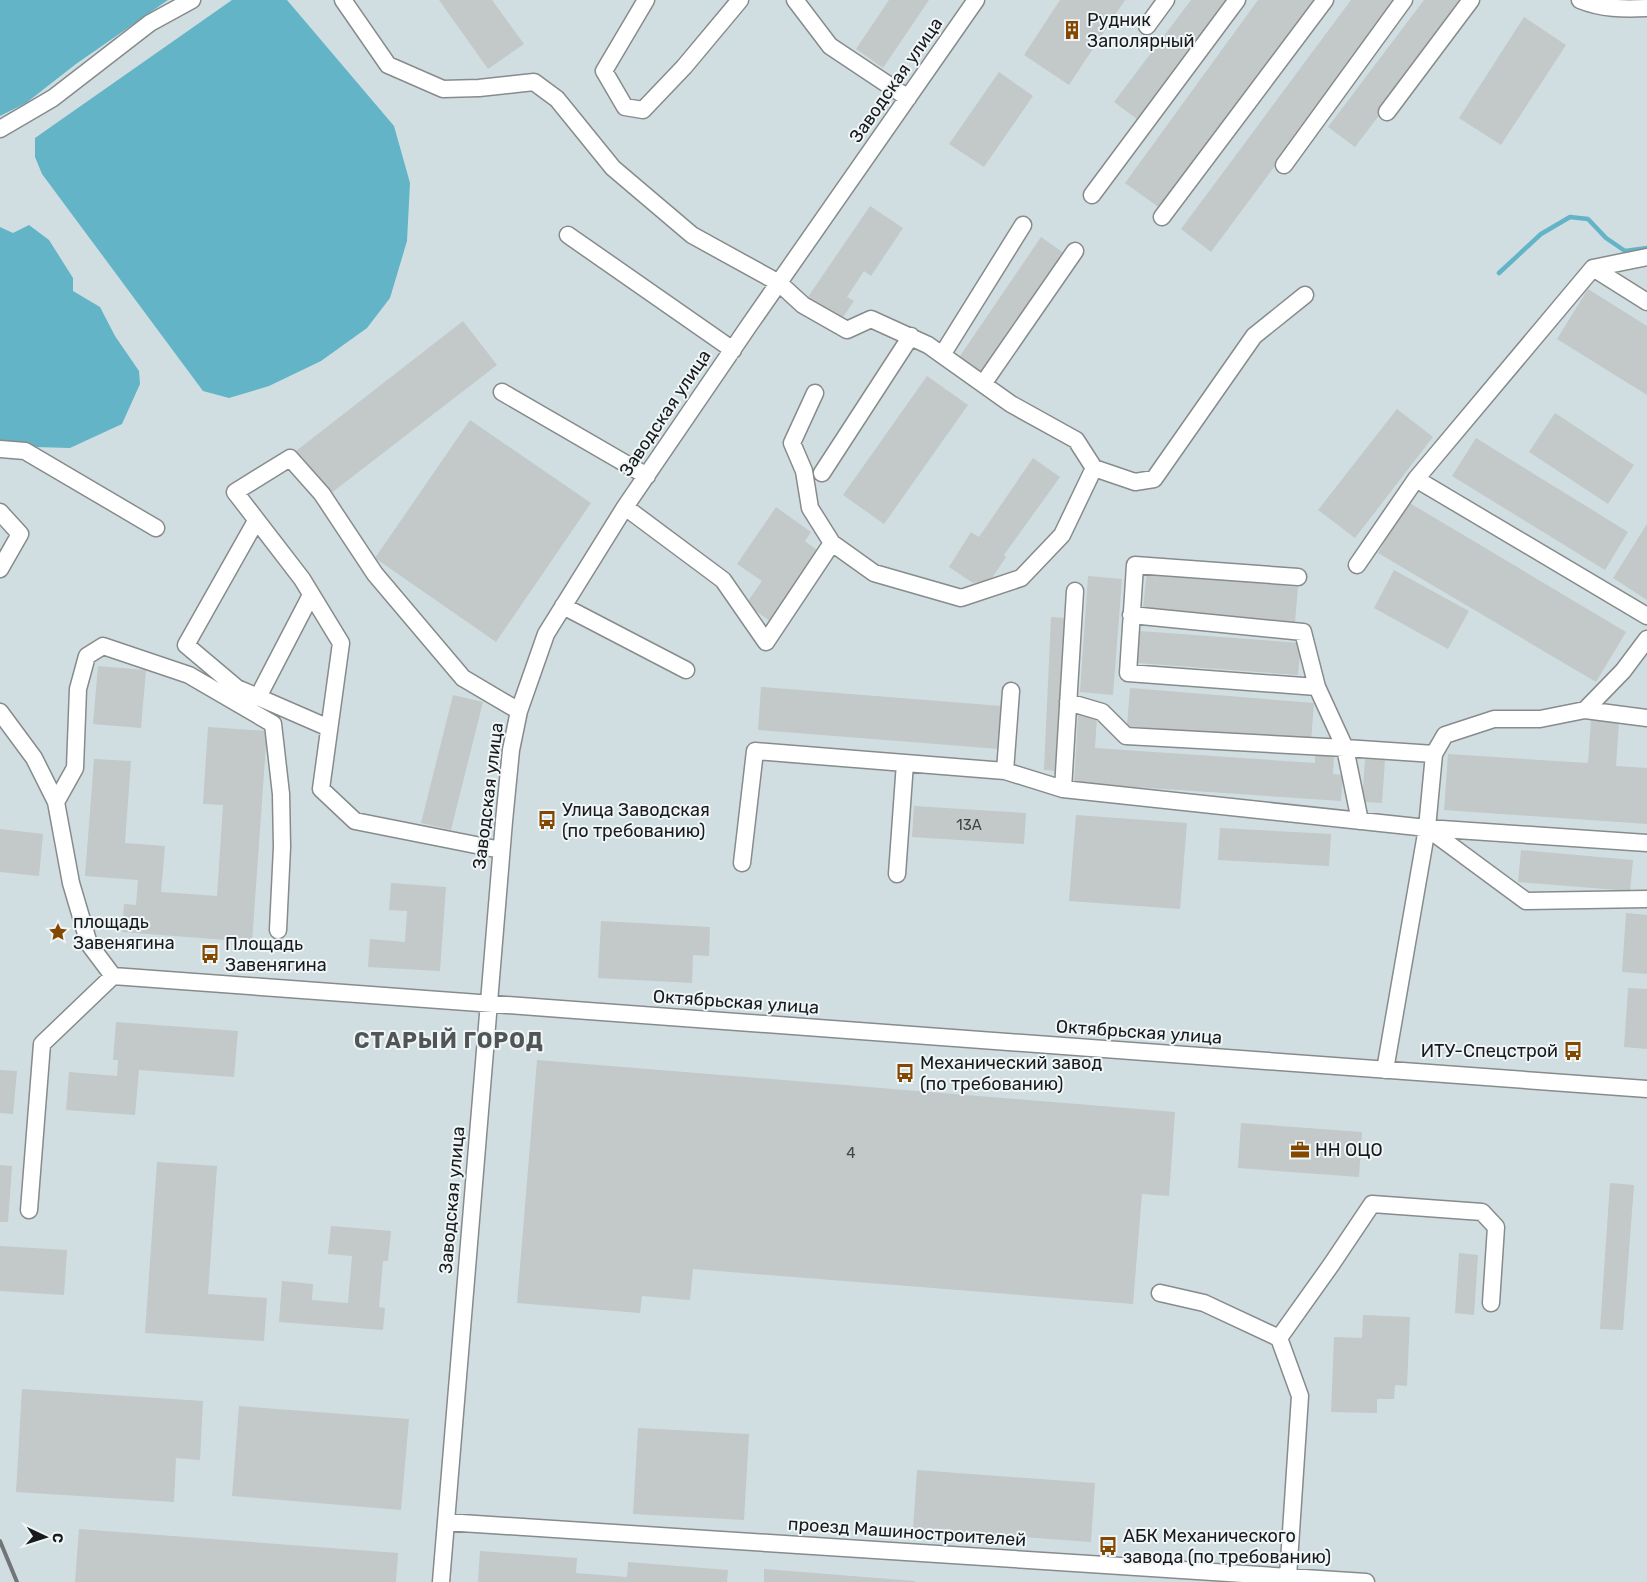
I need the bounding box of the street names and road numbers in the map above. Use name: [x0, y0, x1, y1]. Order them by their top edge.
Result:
street label: Заводская улица: [845, 13, 947, 147]
street label: Заводская улица: [615, 346, 715, 480]
street label: Заводская улица: [468, 721, 508, 871]
street label: Октябрьская улица: [652, 985, 820, 1019]
street label: Октябрьская улица: [1055, 1015, 1223, 1049]
street label: Заводская улица: [435, 1125, 469, 1275]
street label: проезд Машиностроителей: [787, 1513, 1027, 1551]

